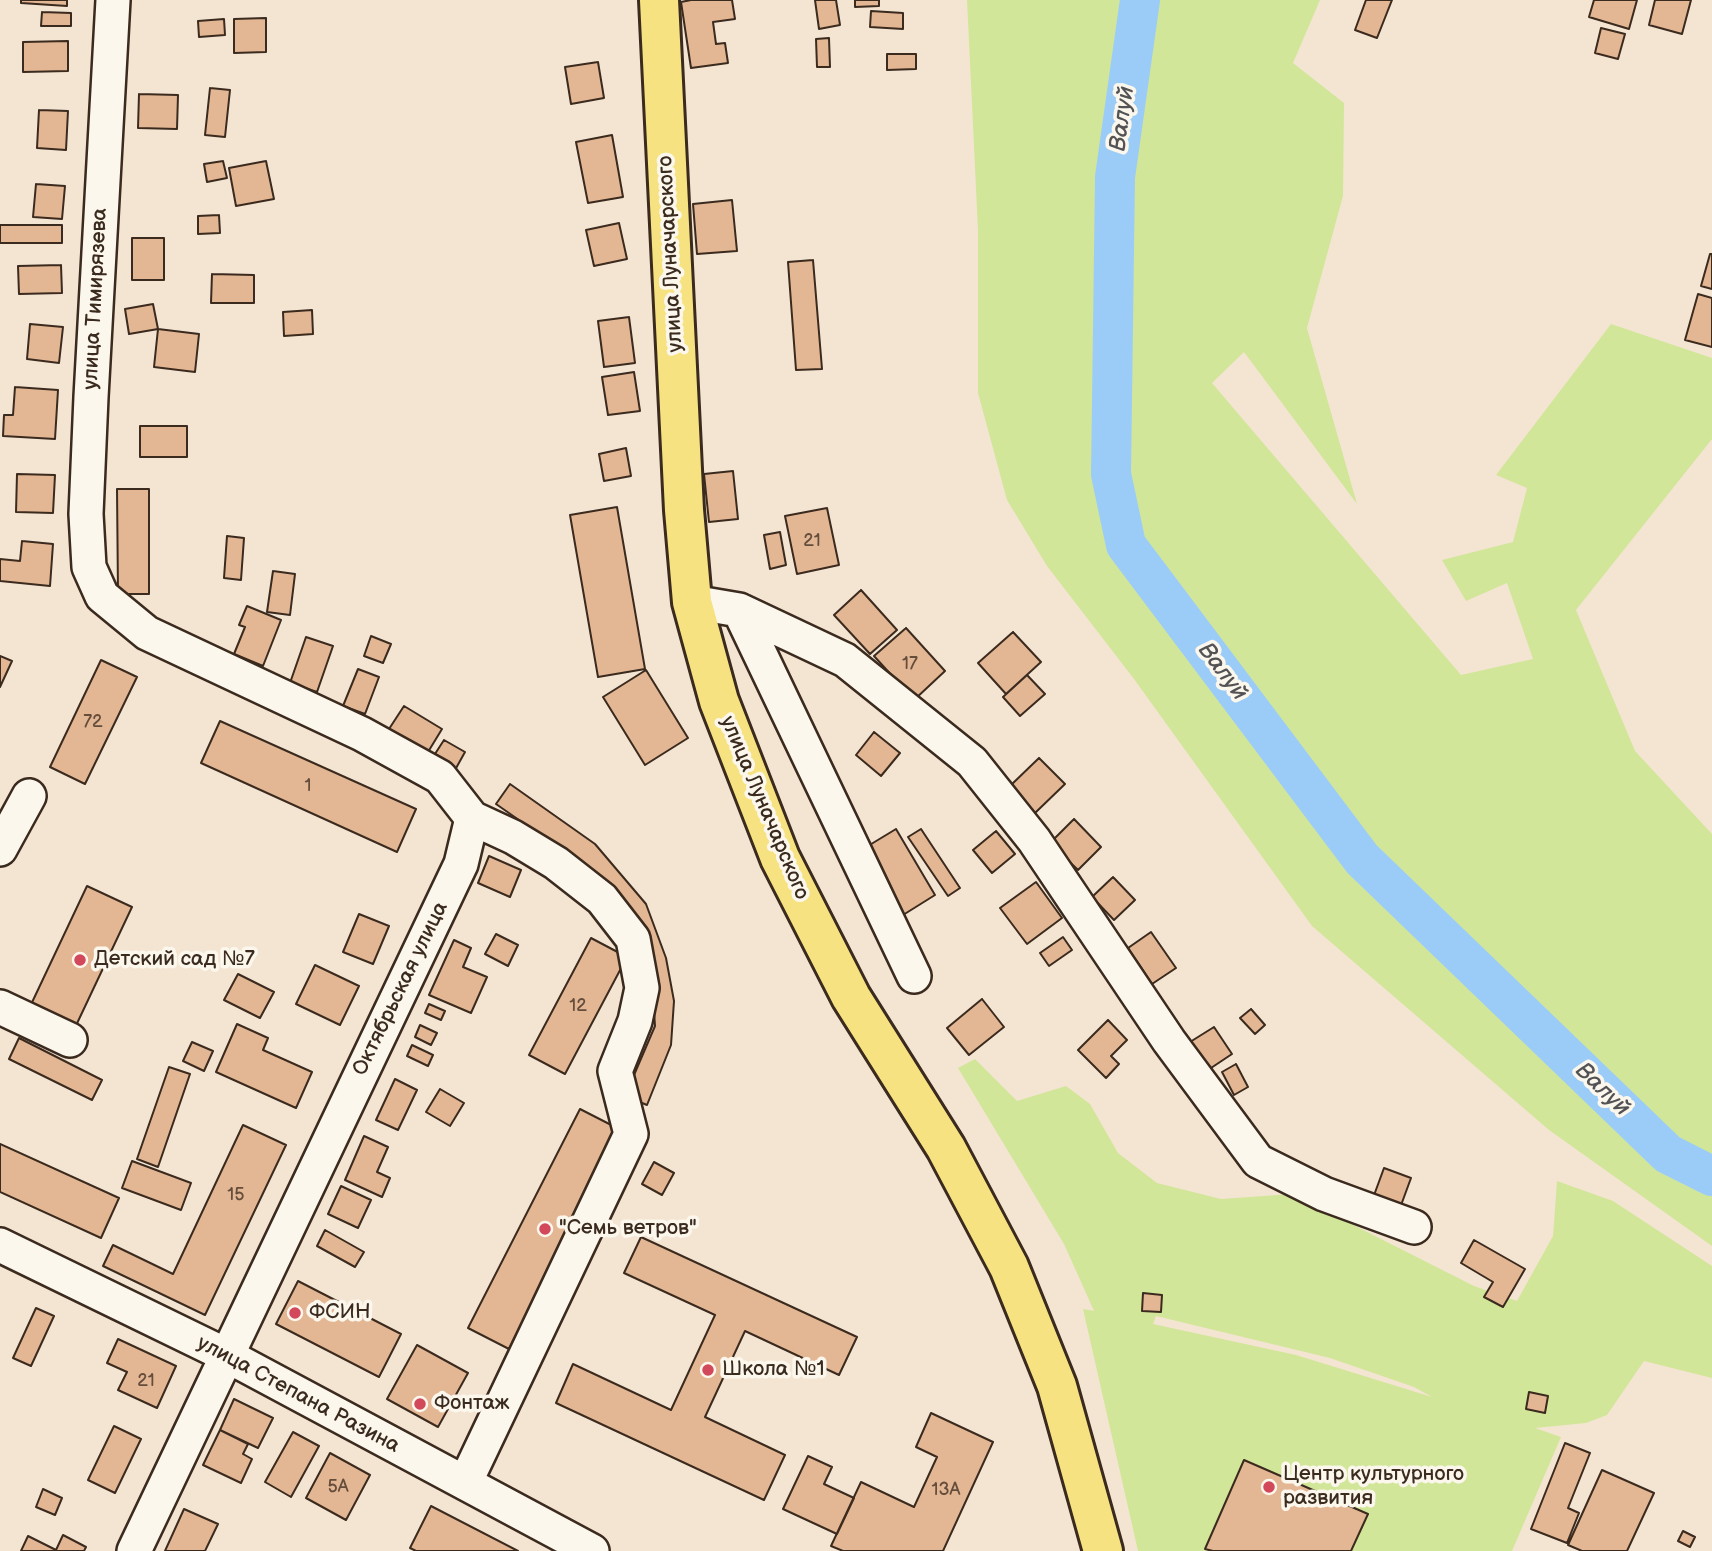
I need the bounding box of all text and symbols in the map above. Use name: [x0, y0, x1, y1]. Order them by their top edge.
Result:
water label: Валуй: [1105, 85, 1141, 153]
street label: улица Луначарского: [653, 155, 689, 353]
street label: улица Тимирязева: [79, 207, 113, 391]
house number: 21: [803, 530, 821, 552]
water label: Валуй: [1191, 638, 1253, 706]
house number: 17: [902, 653, 918, 675]
house number: 72: [83, 711, 103, 733]
street label: улица Луначарского: [714, 712, 814, 904]
house number: 1: [305, 775, 311, 797]
street label: Октябрьская улица: [348, 898, 454, 1080]
place label: Детский сад №7: [94, 947, 255, 973]
marker: Детский сад №7: [72, 952, 88, 968]
house number: 12: [569, 995, 587, 1017]
water label: Валуй: [1569, 1057, 1635, 1123]
house number: 15: [227, 1184, 245, 1206]
place label: "Семь ветров": [559, 1216, 697, 1242]
marker: "Семь ветров": [537, 1221, 553, 1237]
place label: ФСИН: [309, 1300, 371, 1326]
marker: ФСИН: [287, 1305, 303, 1321]
street label: улица Степана Разина: [192, 1331, 404, 1459]
place label: Школа №1: [722, 1357, 825, 1383]
marker: Школа №1: [700, 1362, 716, 1378]
house number: 21: [137, 1370, 155, 1392]
place label: Фонтаж: [434, 1391, 509, 1417]
marker: Фонтаж: [412, 1396, 428, 1412]
place label: Центр культурного развития: [1283, 1462, 1464, 1512]
house number: 5А: [327, 1476, 349, 1498]
house number: 13А: [932, 1479, 960, 1501]
marker: Центр культурного развития: [1261, 1479, 1277, 1495]

